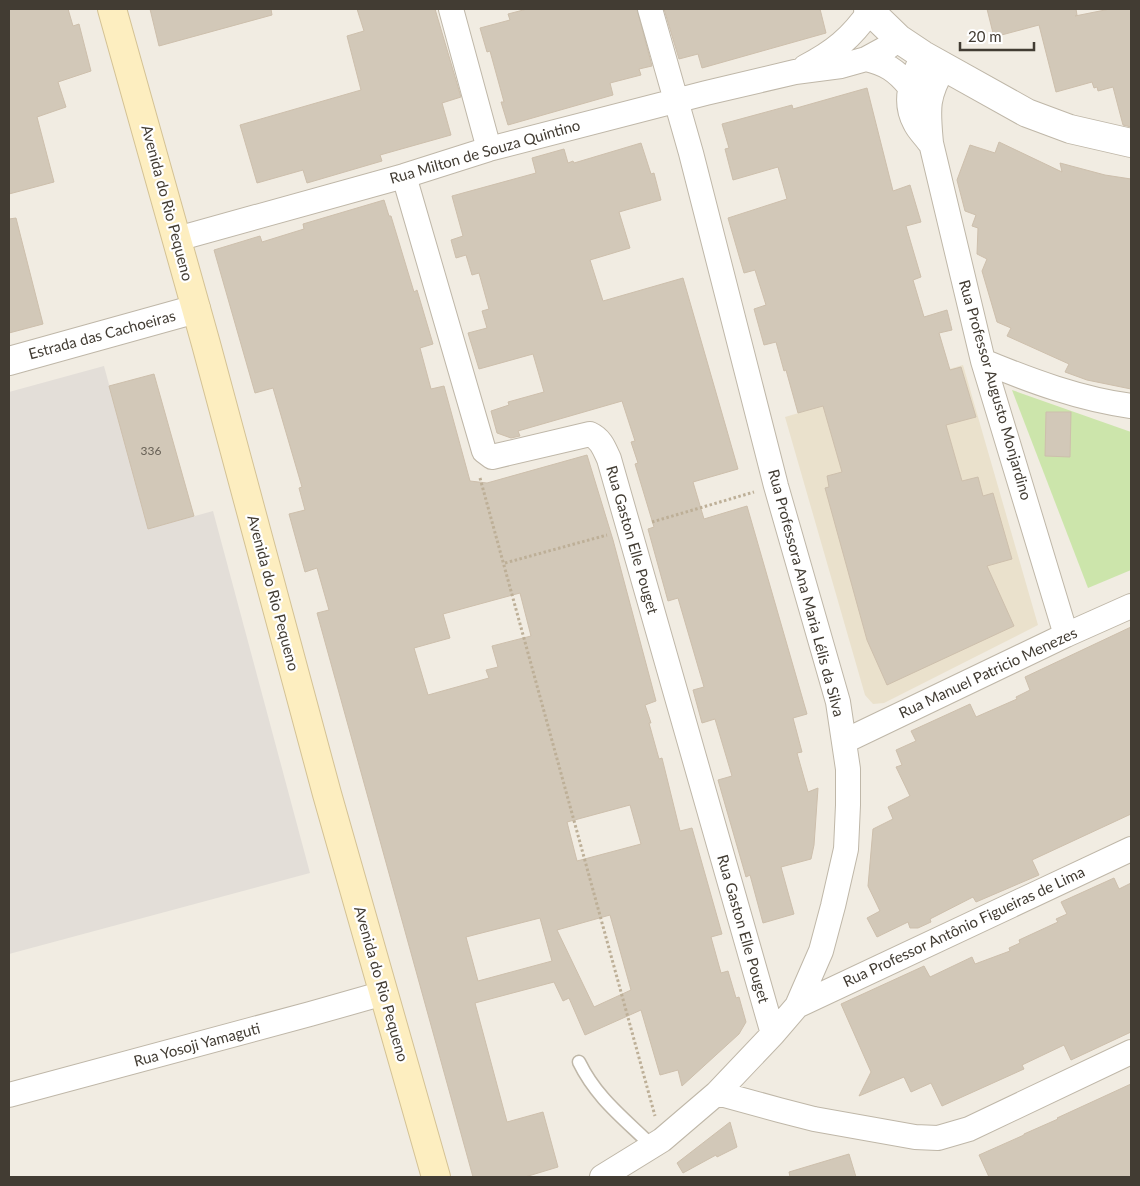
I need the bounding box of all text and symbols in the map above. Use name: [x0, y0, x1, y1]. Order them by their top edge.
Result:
scale bar: [960, 20, 1034, 52]
text: 20 m: [968, 27, 1002, 45]
street label: Rua Milton de Souza Quintino: [387, 115, 582, 187]
street label: Avenida do Rio Pequeno: [138, 123, 197, 283]
street label: Rua Professor Augusto Monjardino: [956, 277, 1036, 502]
street label: Estrada das Cachoeiras: [26, 306, 177, 362]
house number: 336: [141, 443, 161, 458]
street label: Rua Gaston Elle Pouget: [603, 463, 663, 617]
street label: Rua Professora Ana Maria Lélis da Silva: [765, 467, 849, 718]
street label: Avenida do Rio Pequeno: [244, 513, 303, 673]
street label: Rua Manuel Patricio Menezes: [896, 623, 1080, 721]
street label: Rua Gaston Elle Pouget: [714, 852, 774, 1006]
street label: Rua Professor Antônio Figueiras de Lima: [840, 862, 1087, 990]
street label: Avenida do Rio Pequeno: [351, 904, 413, 1063]
street label: Rua Yosoji Yamaguti: [132, 1018, 262, 1070]

